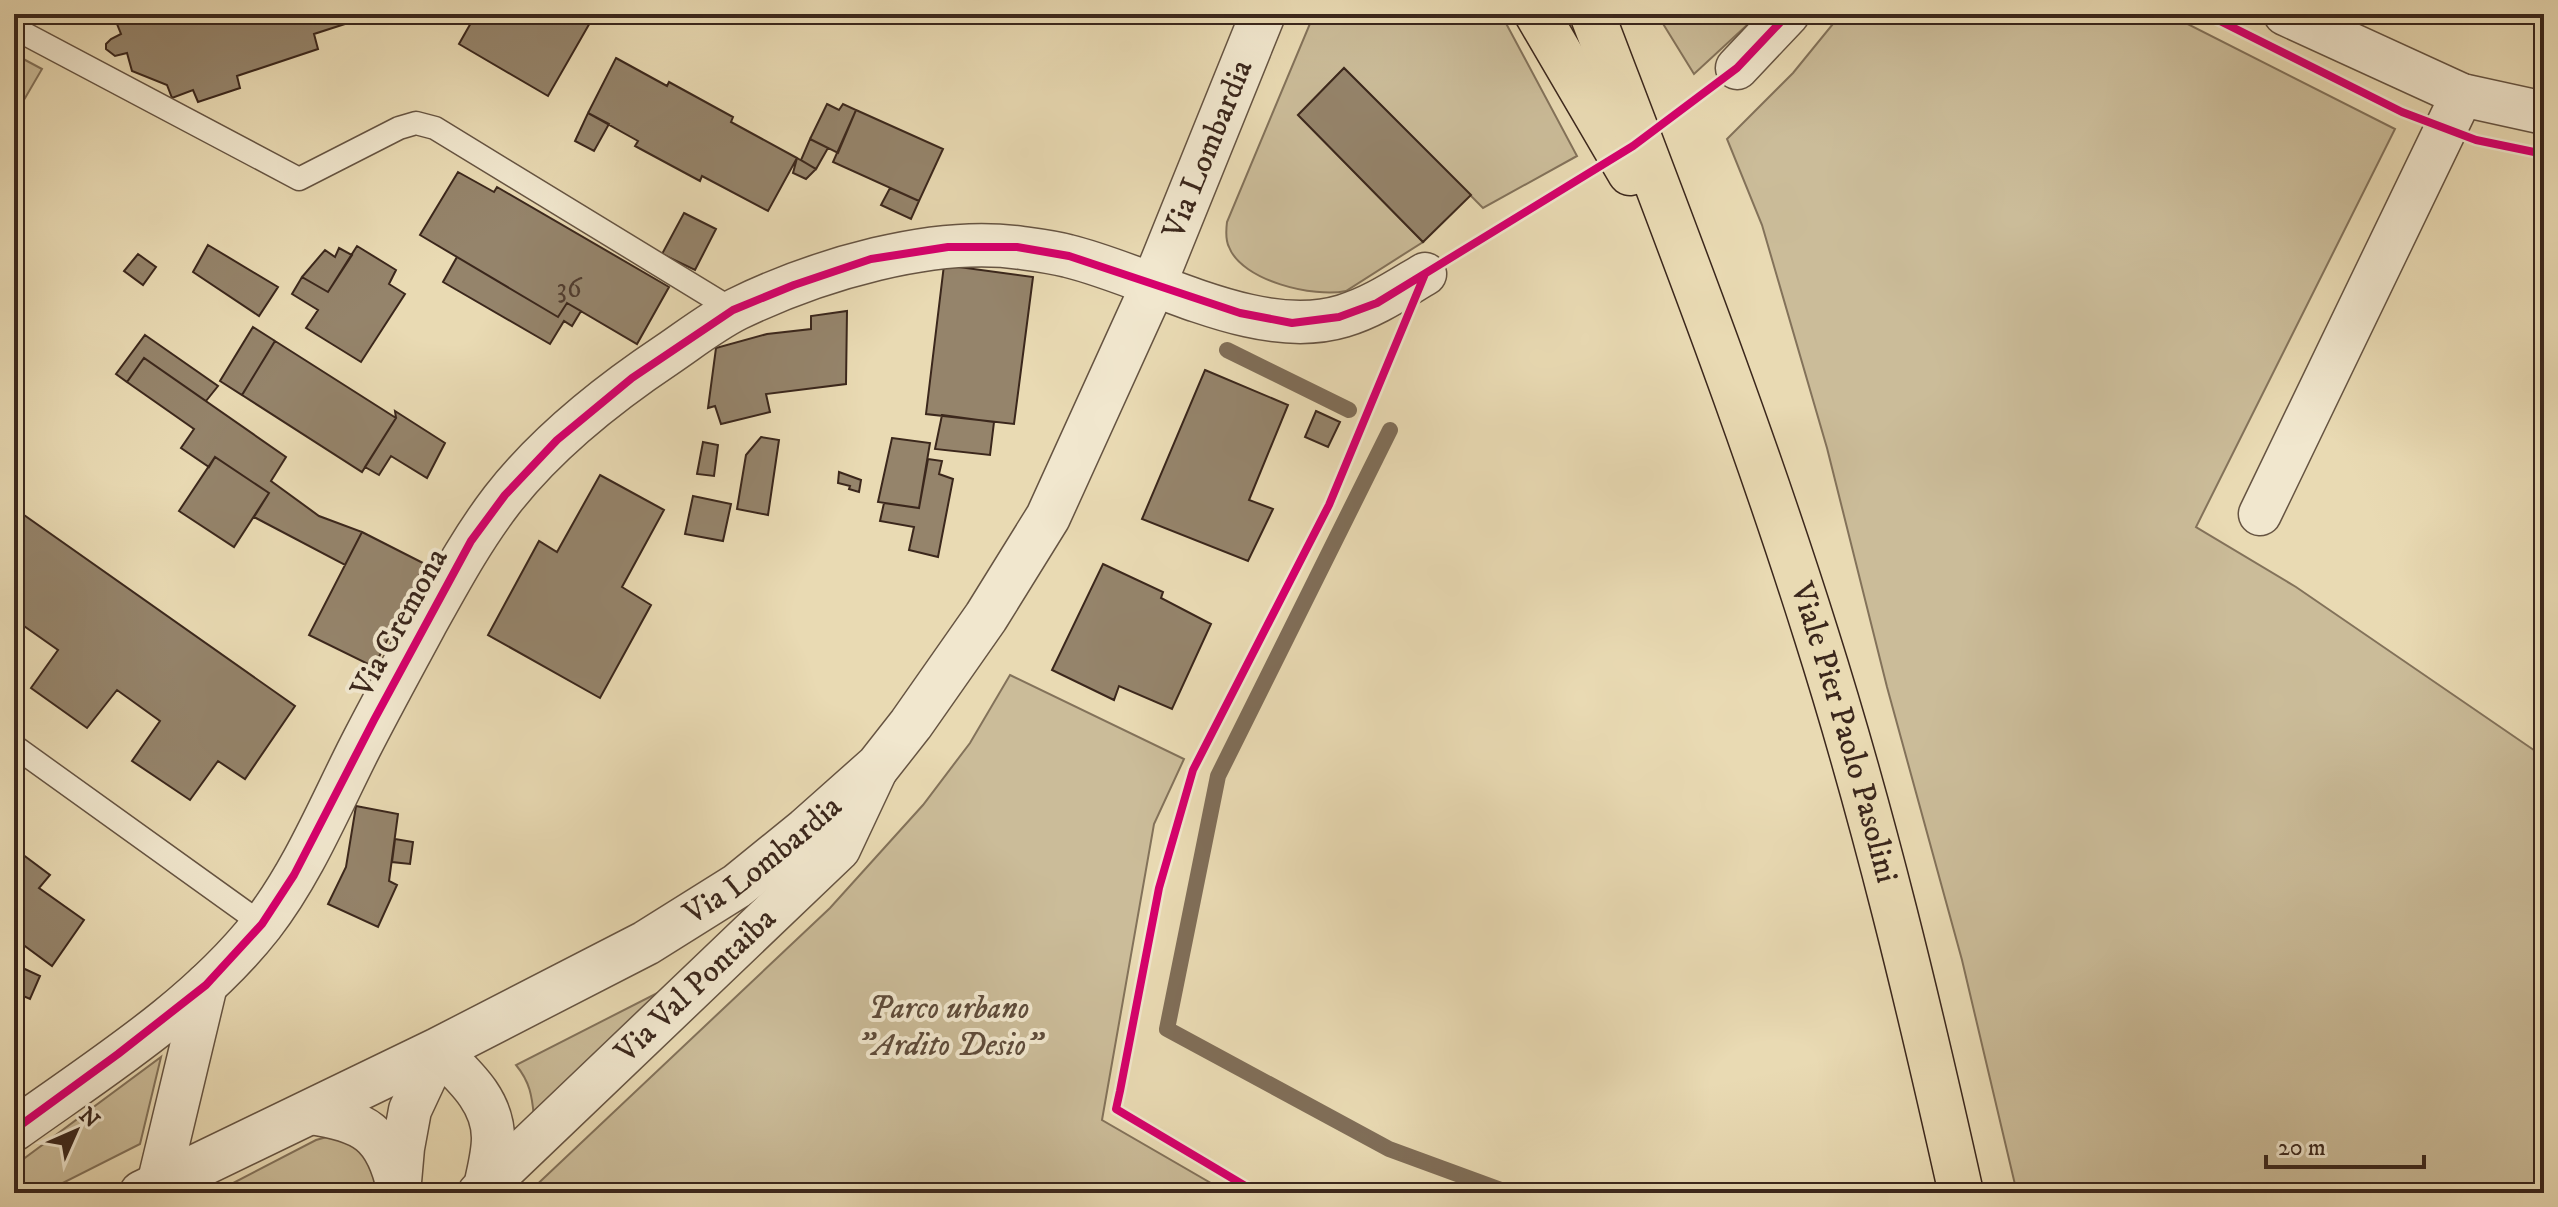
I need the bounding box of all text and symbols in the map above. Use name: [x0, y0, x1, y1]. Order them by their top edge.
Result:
street label: Via Lombardia: [1154, 54, 1262, 246]
house number: 36: [556, 271, 583, 306]
street label: Via Cremona: [342, 541, 458, 706]
street label: Viale Pier Paolo Pasolini: [1781, 577, 1906, 887]
street label: Via Lombardia: [676, 787, 851, 935]
street label: Via Val Pontaiba: [606, 899, 785, 1073]
park label: Parco urbano "Ardito Desio": [857, 989, 1045, 1066]
north arrow: [36, 1091, 116, 1171]
text: N: [73, 1102, 105, 1134]
scale bar: [2266, 1119, 2424, 1169]
text: 20 m: [2278, 1133, 2326, 1163]

